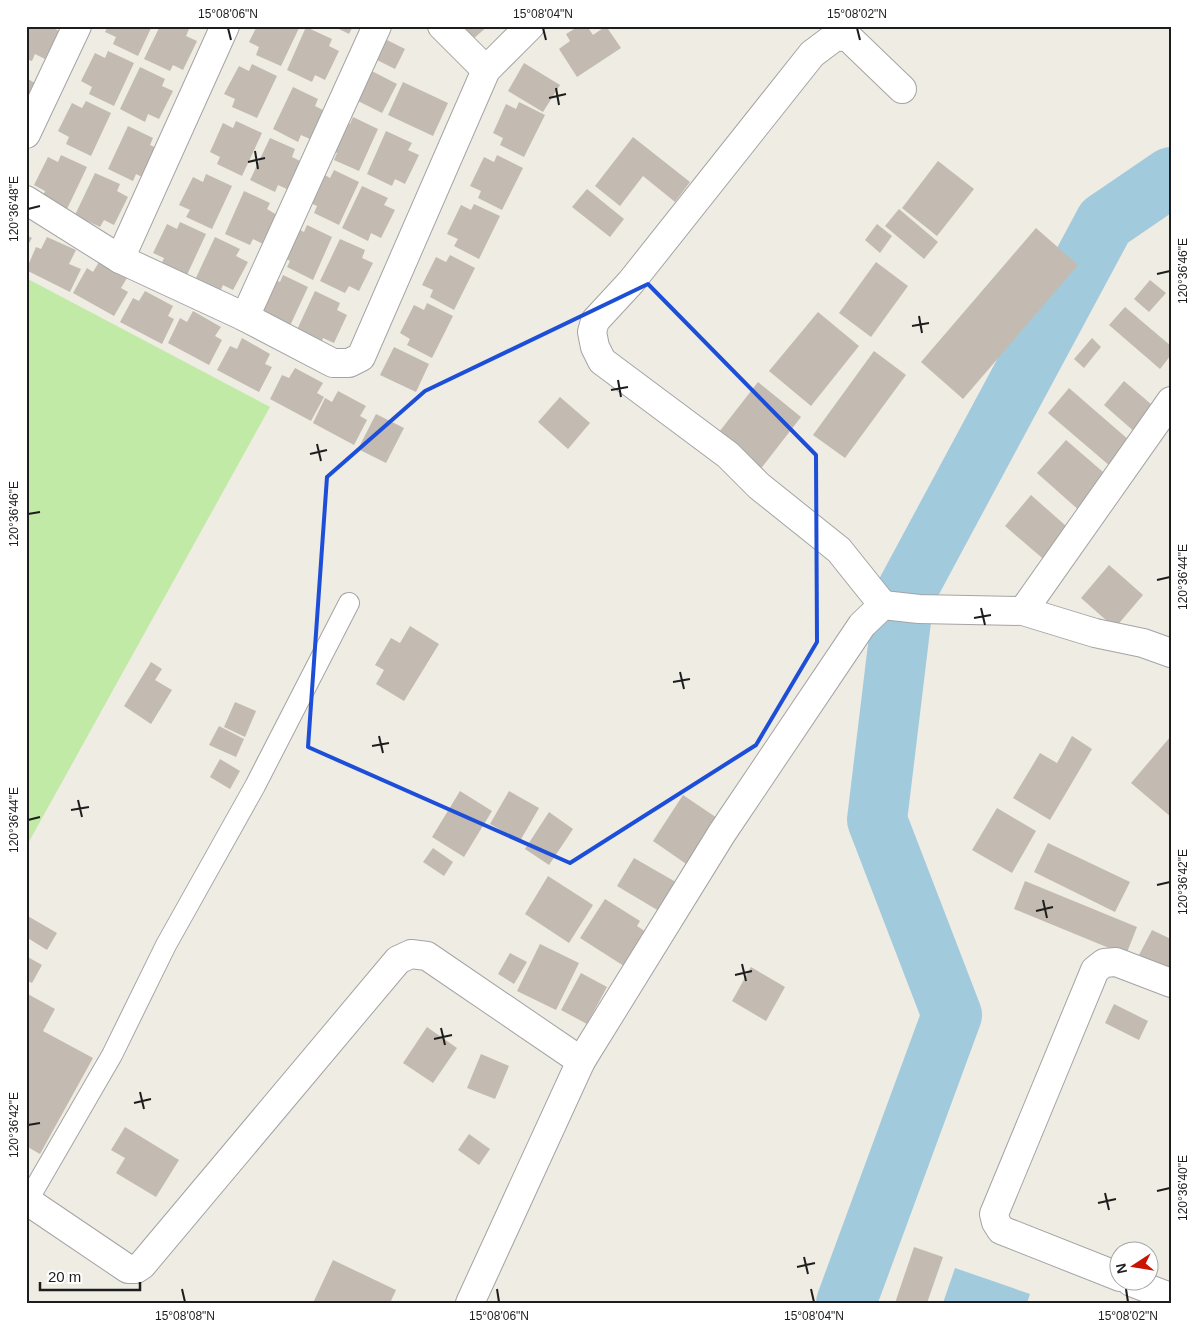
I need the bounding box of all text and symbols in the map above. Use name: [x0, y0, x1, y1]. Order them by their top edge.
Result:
text: 15°08'06"N: [198, 7, 258, 21]
text: 15°08'04"N: [513, 7, 573, 21]
text: 15°08'02"N: [827, 7, 887, 21]
text: 120°36'48"E: [7, 176, 21, 242]
text: 120°36'46"E: [1176, 238, 1190, 304]
text: 120°36'46"E: [7, 481, 21, 547]
text: 120°36'44"E: [1176, 544, 1190, 610]
text: 120°36'44"E: [7, 787, 21, 853]
text: 120°36'42"E: [1176, 849, 1190, 915]
text: 120°36'42"E: [7, 1092, 21, 1158]
text: 120°36'40"E: [1176, 1155, 1190, 1221]
north arrow: [1110, 1242, 1160, 1292]
scale bar: [40, 1259, 140, 1291]
text: N: [1112, 1262, 1130, 1275]
text: 20 m: [48, 1268, 81, 1285]
text: 15°08'08"N: [155, 1309, 215, 1323]
text: 15°08'06"N: [469, 1309, 529, 1323]
text: 15°08'04"N: [784, 1309, 844, 1323]
text: 15°08'02"N: [1098, 1309, 1158, 1323]

